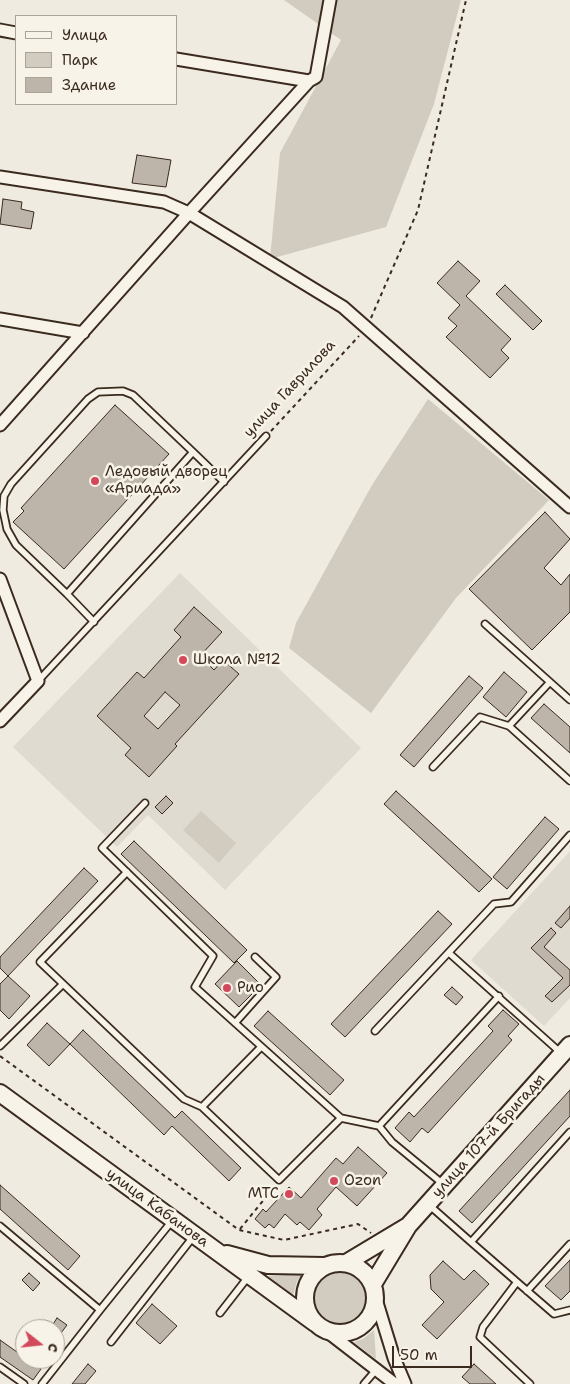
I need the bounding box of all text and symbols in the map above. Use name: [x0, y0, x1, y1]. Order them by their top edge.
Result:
legend: [15, 15, 178, 105]
text: Улица: [62, 25, 107, 45]
text: Парк: [62, 50, 98, 70]
text: Здание: [62, 75, 116, 95]
street label: улица Гаврилова: [240, 337, 340, 441]
place label: Ледовый дворец «Ариада»: [105, 463, 228, 498]
marker: Ледовый дворец «Ариада»: [89, 475, 101, 487]
place label: Школа №12: [193, 651, 281, 669]
marker: Школа №12: [177, 654, 189, 666]
place label: Рио: [237, 979, 264, 997]
marker: Рио: [221, 982, 233, 994]
street label: улица 107-й Бригады: [429, 1070, 549, 1202]
street label: улица Кабанова: [102, 1165, 212, 1251]
place label: Ozon: [344, 1172, 381, 1190]
marker: Ozon: [328, 1175, 340, 1187]
place label: МТС: [248, 1185, 279, 1203]
marker: МТС: [283, 1188, 295, 1200]
north arrow: [15, 1319, 65, 1369]
scale bar: [395, 1336, 475, 1368]
text: С: [44, 1341, 63, 1354]
text: 50 m: [400, 1345, 438, 1365]

